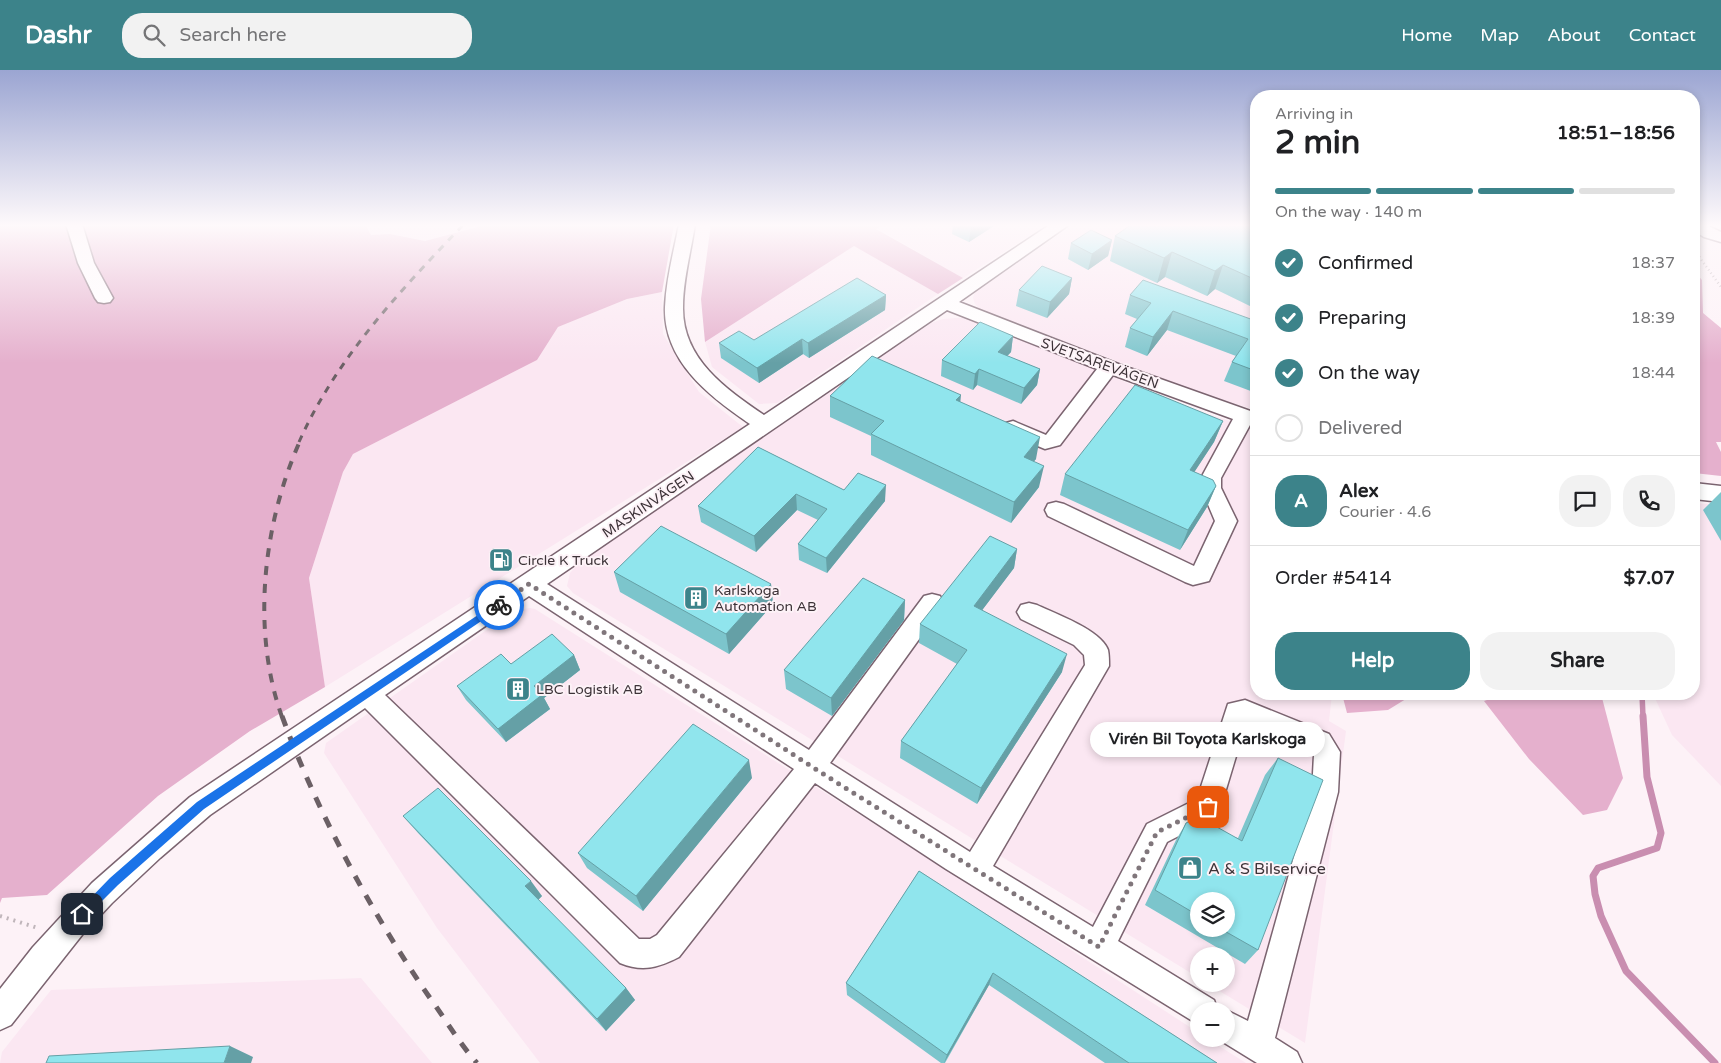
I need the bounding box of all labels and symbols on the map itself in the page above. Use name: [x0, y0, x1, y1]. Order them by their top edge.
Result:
street label: SVETSAREVÄGEN: [1039, 334, 1161, 393]
street label: MASKINVÄGEN: [599, 467, 698, 541]
fuel station icon: Circle K Truck: [488, 547, 514, 573]
place label: Circle K Truck: [518, 552, 609, 569]
courier: [474, 580, 524, 630]
place label: Karlskoga Automation AB: [714, 582, 817, 615]
building icon: Karlskoga Automation AB: [683, 585, 709, 611]
building icon: LBC Logistik AB: [505, 676, 531, 702]
place label: LBC Logistik AB: [536, 681, 643, 698]
callout: Virén Bil Toyota Karlskoga: [1090, 722, 1326, 757]
pin: [1187, 786, 1229, 828]
shop icon: A & S Bilservice: [1177, 855, 1203, 881]
place label: A & S Bilservice: [1208, 859, 1326, 879]
pin: [61, 893, 103, 935]

